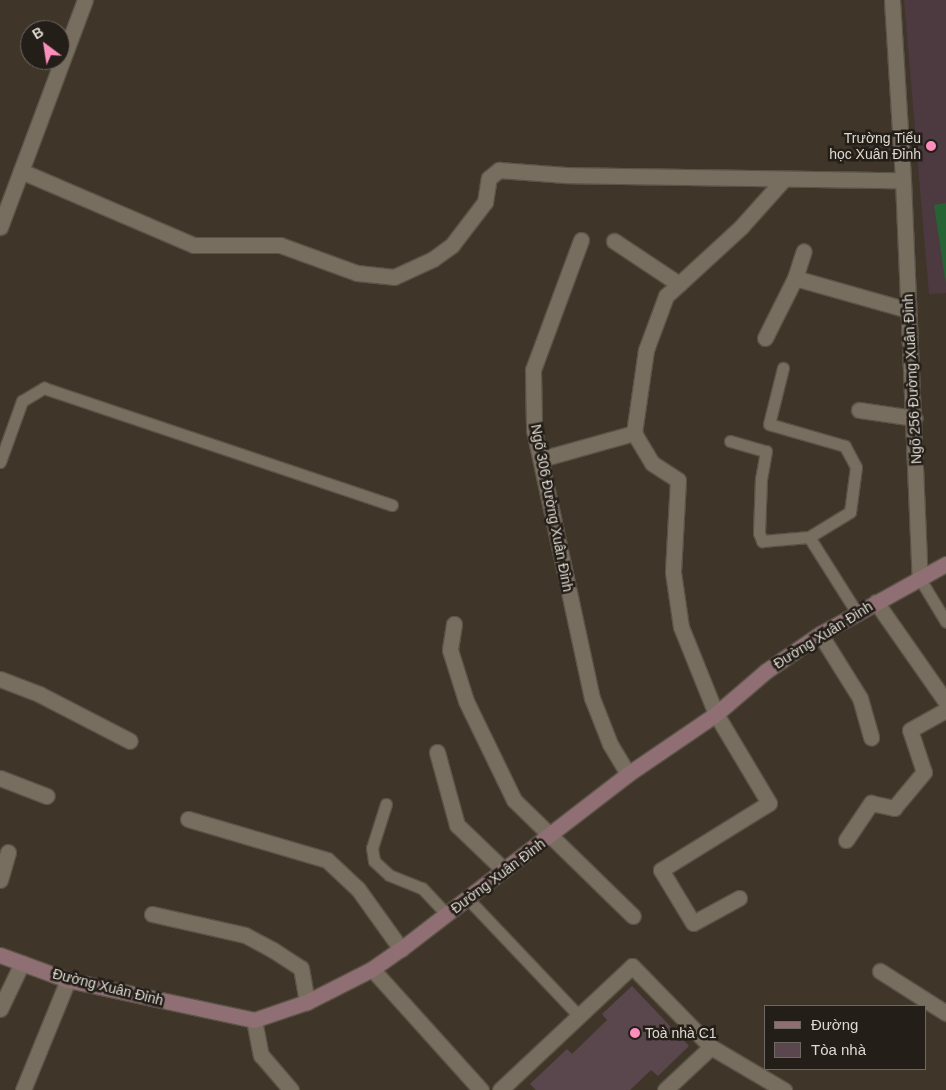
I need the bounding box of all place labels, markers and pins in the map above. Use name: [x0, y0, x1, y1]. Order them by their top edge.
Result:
place label: Trường Tiểu học Xuân Đỉnh: [829, 130, 921, 162]
marker: Trường Tiểu học Xuân Đỉnh: [925, 140, 937, 152]
place label: Toà nhà C1: [645, 1025, 717, 1041]
marker: Toà nhà C1: [629, 1027, 641, 1039]

